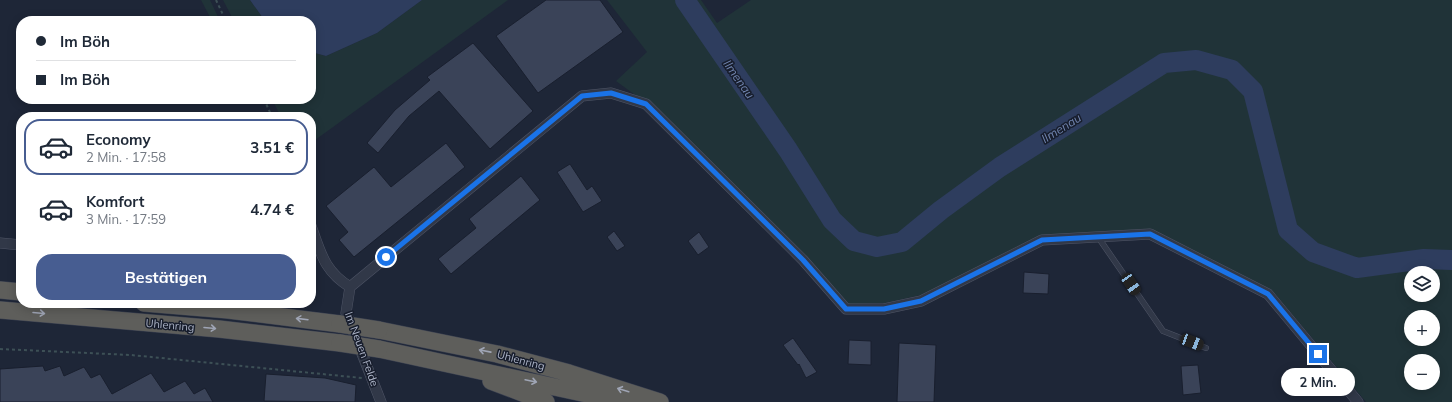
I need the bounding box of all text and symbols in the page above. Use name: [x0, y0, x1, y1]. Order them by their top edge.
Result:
text: Im Böh: [60, 32, 110, 51]
water label: Ilmenau: [720, 57, 758, 101]
text: Im Böh: [60, 70, 110, 89]
water label: Ilmenau: [1038, 110, 1084, 146]
icon: car: [38, 129, 74, 165]
text: Economy: [86, 130, 151, 149]
text: 3.51 €: [250, 138, 294, 157]
text: 2 Min. · 17:58: [86, 149, 166, 165]
icon: car: [38, 191, 74, 227]
text: Komfort: [86, 192, 144, 211]
text: 4.74 €: [250, 200, 294, 219]
text: 3 Min. · 17:59: [86, 211, 166, 227]
route start: [377, 248, 395, 266]
button: Bestätigen: [36, 254, 296, 300]
map controls: [1404, 266, 1440, 390]
button: layers: [1404, 266, 1440, 302]
car: [1119, 271, 1143, 297]
one-way arrow: [32, 310, 45, 317]
street label: Im Neuen Felde: [342, 310, 382, 388]
button: +: [1404, 310, 1440, 346]
one-way arrow: [296, 315, 309, 323]
street label: Uhlenring: [145, 316, 195, 334]
one-way arrow: [203, 324, 216, 332]
car: [1179, 332, 1205, 352]
route end: [1309, 345, 1327, 363]
one-way arrow: [479, 347, 492, 355]
street label: Uhlenring: [495, 347, 547, 373]
button: −: [1404, 354, 1440, 390]
callout: 2 Min.: [1281, 368, 1355, 396]
text: 2 Min.: [1299, 374, 1337, 390]
one-way arrow: [524, 377, 537, 385]
one-way arrow: [617, 386, 630, 393]

